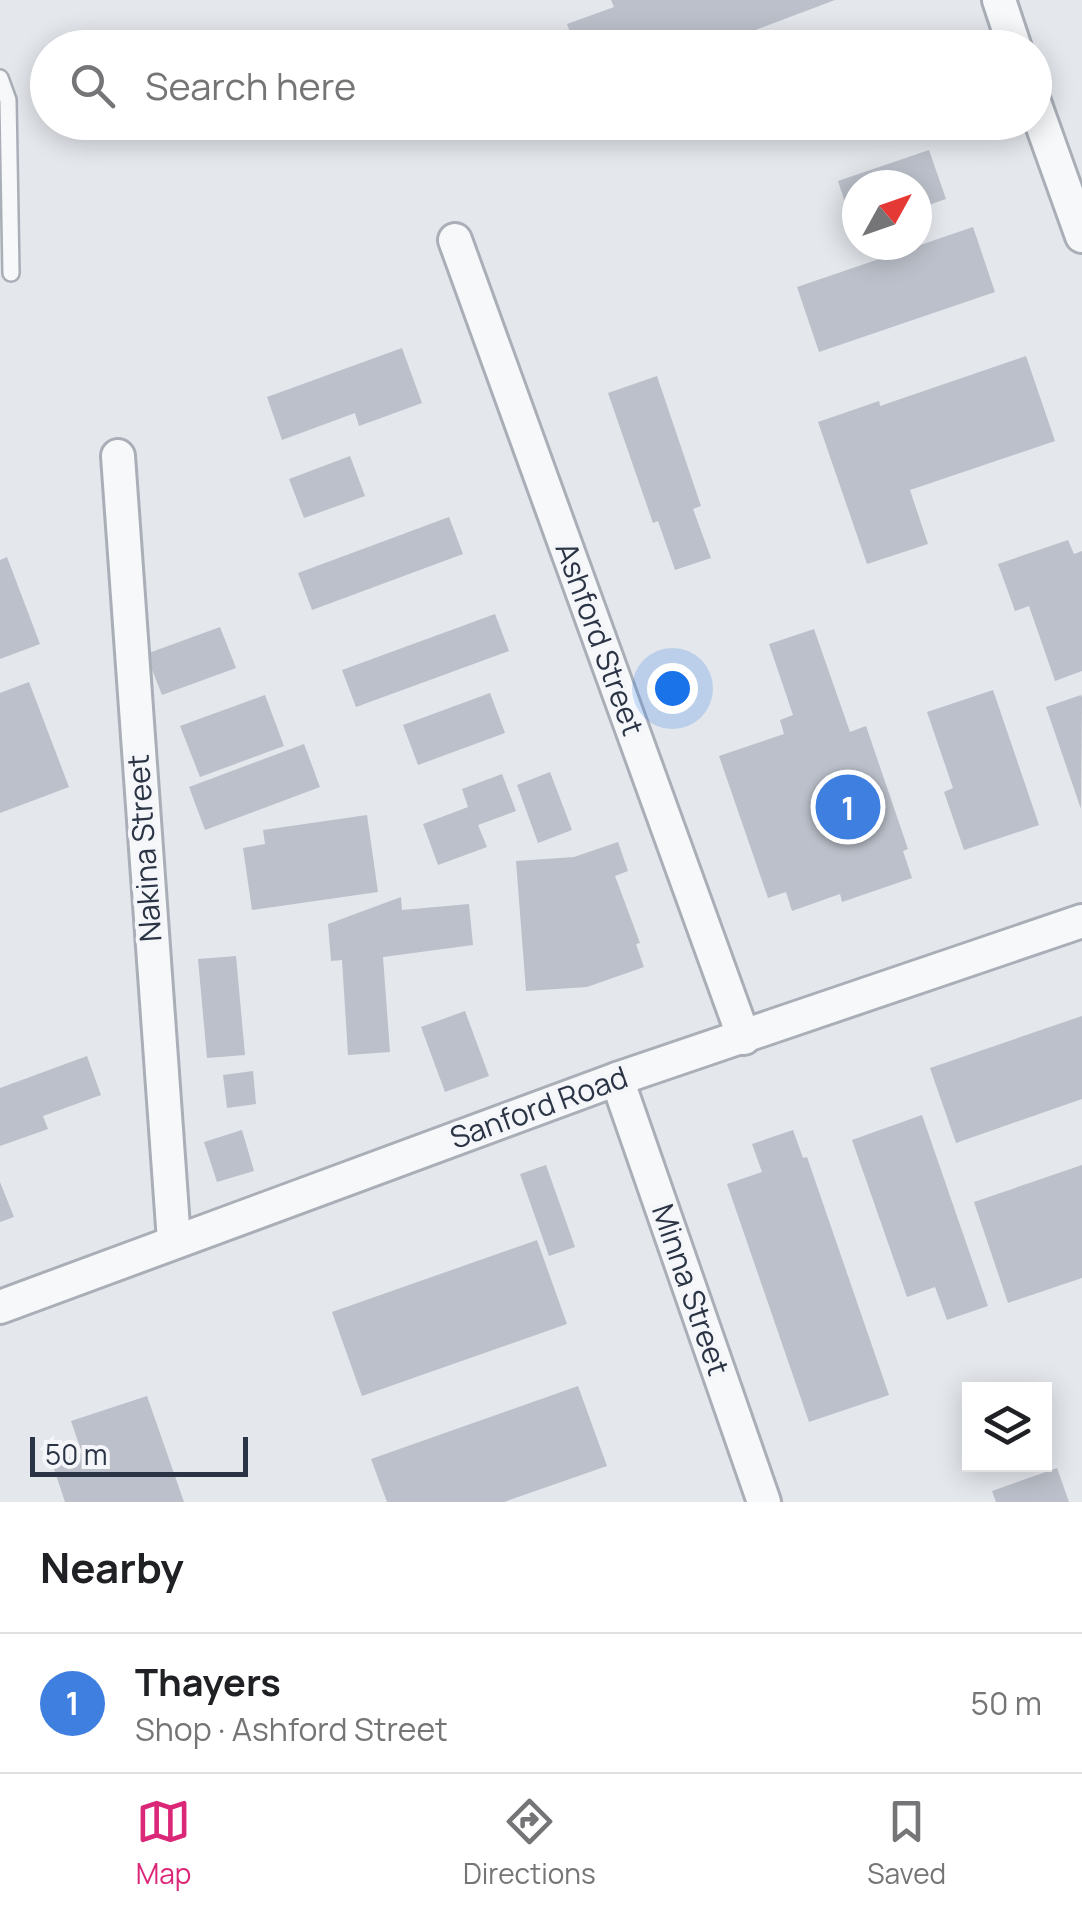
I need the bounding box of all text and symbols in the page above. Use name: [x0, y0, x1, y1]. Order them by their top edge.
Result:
search box: [30, 30, 1052, 140]
icon: search: [65, 58, 120, 113]
text: Search here: [145, 59, 356, 111]
north arrow: [842, 170, 932, 260]
street label: Ashford Street: [546, 536, 654, 741]
your location: [647, 663, 698, 714]
street label: Nakina Street: [117, 753, 170, 943]
pin: 1: [816, 770, 880, 844]
street label: Sanford Road: [444, 1055, 633, 1158]
street label: Minna Street: [643, 1198, 740, 1381]
map controls: [962, 1382, 1052, 1472]
button: layers: [962, 1382, 1052, 1472]
scale bar: [30, 1432, 248, 1476]
text: 50 m: [45, 1435, 108, 1473]
text: Nearby: [40, 1538, 184, 1596]
text: Thayers: [135, 1655, 281, 1707]
text: 1: [65, 1681, 80, 1725]
text: 50 m: [970, 1681, 1042, 1725]
text: Shop · Ashford Street: [135, 1707, 448, 1751]
tab: Map: [136, 1794, 191, 1892]
tab: Directions: [463, 1794, 596, 1892]
tab: Saved: [867, 1794, 946, 1892]

